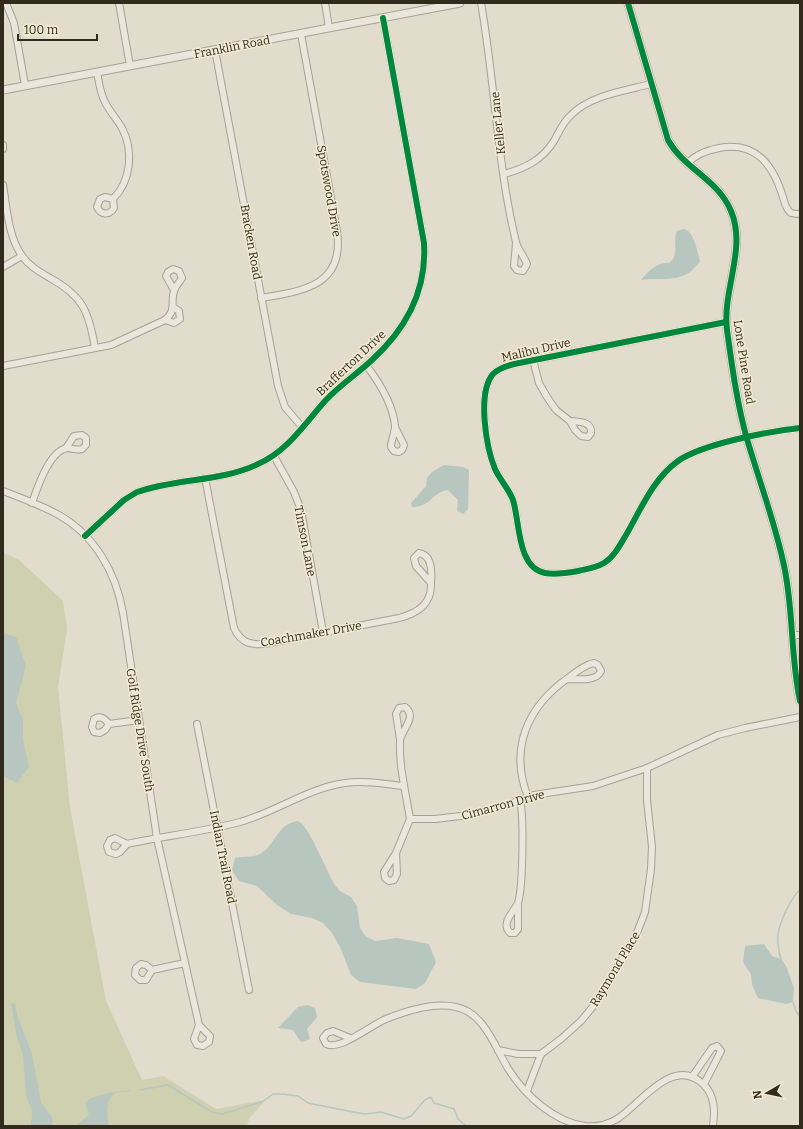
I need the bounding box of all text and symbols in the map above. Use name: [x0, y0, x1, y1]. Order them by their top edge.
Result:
scale bar: [18, 16, 97, 42]
text: 100 m: [24, 23, 59, 37]
street label: Franklin Road: [193, 33, 271, 61]
street label: Keller Lane: [488, 91, 508, 155]
street label: Spotswood Drive: [314, 144, 344, 238]
street label: Bracken Road: [237, 203, 265, 281]
street label: Lone Pine Road: [730, 319, 758, 405]
street label: Brafferton Drive: [313, 327, 389, 399]
street label: Malibu Drive: [500, 335, 572, 365]
street label: Timson Lane: [291, 505, 319, 577]
street label: Coachmaker Drive: [259, 618, 363, 650]
street label: Golf Ridge Drive South: [123, 667, 157, 793]
street label: Cimarron Drive: [460, 787, 546, 823]
street label: Indian Trail Road: [207, 809, 239, 905]
street label: Raymond Place: [587, 929, 643, 1009]
north arrow: [747, 1073, 787, 1113]
text: N: [750, 1089, 765, 1100]

